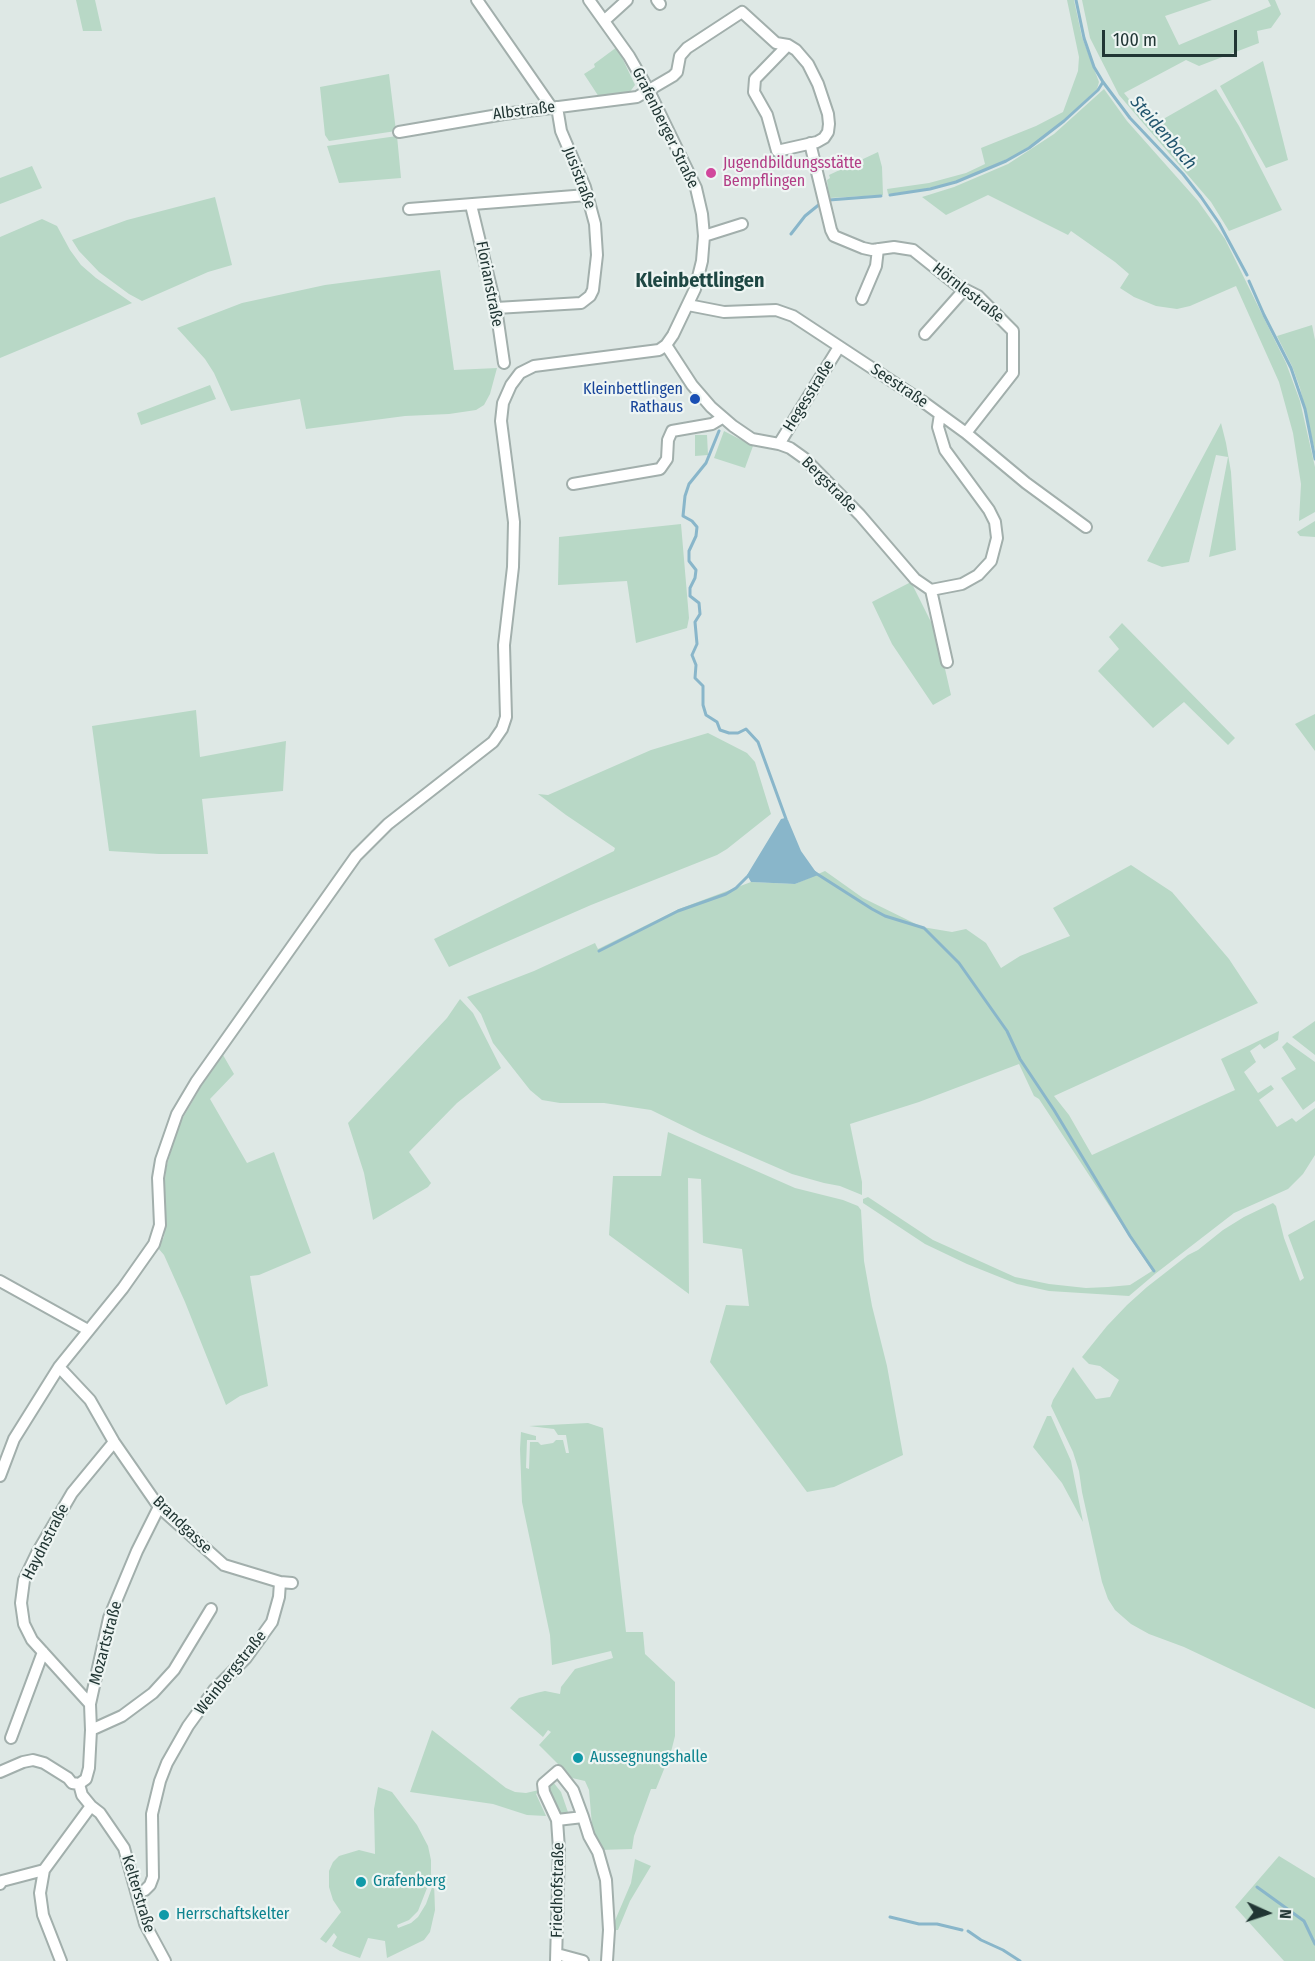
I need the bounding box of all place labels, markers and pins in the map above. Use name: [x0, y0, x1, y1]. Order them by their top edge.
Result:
place label: Jugendbildungsstätte Bempflingen: [723, 154, 862, 192]
marker: Jugendbildungsstätte Bempflingen: [704, 166, 718, 180]
place label: Kleinbettlingen Rathaus: [583, 380, 683, 418]
marker: Kleinbettlingen Rathaus: [688, 392, 702, 406]
place label: Aussegnungshalle: [590, 1748, 708, 1768]
marker: Aussegnungshalle: [571, 1751, 585, 1765]
place label: Grafenberg: [373, 1872, 445, 1892]
marker: Grafenberg: [354, 1875, 368, 1889]
place label: Herrschaftskelter: [176, 1905, 289, 1925]
marker: Herrschaftskelter: [157, 1908, 171, 1922]

